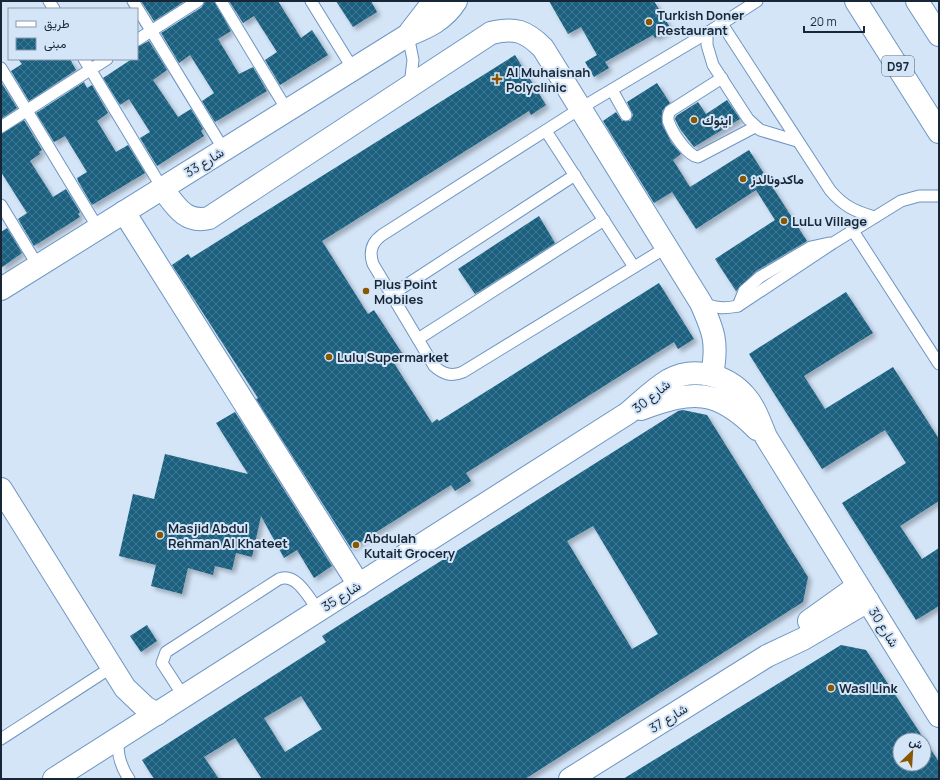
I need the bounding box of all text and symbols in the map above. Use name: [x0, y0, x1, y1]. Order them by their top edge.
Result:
place label: Turkish Doner Restaurant: [657, 6, 744, 39]
legend: [8, 8, 138, 60]
scale bar: [804, 8, 864, 34]
text: 20 m: [810, 13, 837, 30]
text: طريق: [44, 15, 70, 32]
marker: Turkish Doner Restaurant: [644, 17, 654, 27]
text: مبنى: [44, 35, 66, 52]
road number: D97: [882, 56, 914, 76]
place label: Al Muhaisnah Polyclinic: [506, 63, 590, 96]
marker: Al Muhaisnah Polyclinic: [491, 73, 503, 85]
place label: اينوك: [702, 111, 732, 129]
marker: اينوك: [689, 115, 699, 125]
street label: شارع 33: [181, 143, 228, 182]
place label: ماكدونالدز: [750, 170, 804, 188]
marker: ماكدونالدز: [738, 174, 748, 184]
place label: LuLu Village: [792, 212, 867, 230]
marker: LuLu Village: [779, 216, 789, 226]
place label: Plus Point Mobiles: [374, 275, 438, 308]
marker: Plus Point Mobiles: [361, 286, 371, 296]
place label: Lulu Supermarket: [337, 348, 449, 366]
marker: Lulu Supermarket: [324, 352, 334, 362]
street label: شارع 30: [628, 375, 674, 418]
place label: Masjid Abdul Rehman Al Khateet: [168, 519, 288, 552]
place label: Abdulah Kutait Grocery: [364, 529, 456, 562]
marker: Masjid Abdul Rehman Al Khateet: [155, 530, 165, 540]
marker: Abdulah Kutait Grocery: [351, 540, 361, 550]
street label: شارع 35: [318, 577, 365, 616]
street label: شارع 30: [864, 604, 903, 651]
place label: Wasl Link: [839, 679, 899, 697]
marker: Wasl Link: [826, 683, 836, 693]
street label: شارع 37: [645, 699, 691, 738]
north arrow: [892, 732, 932, 772]
text: ش: [907, 733, 926, 752]

